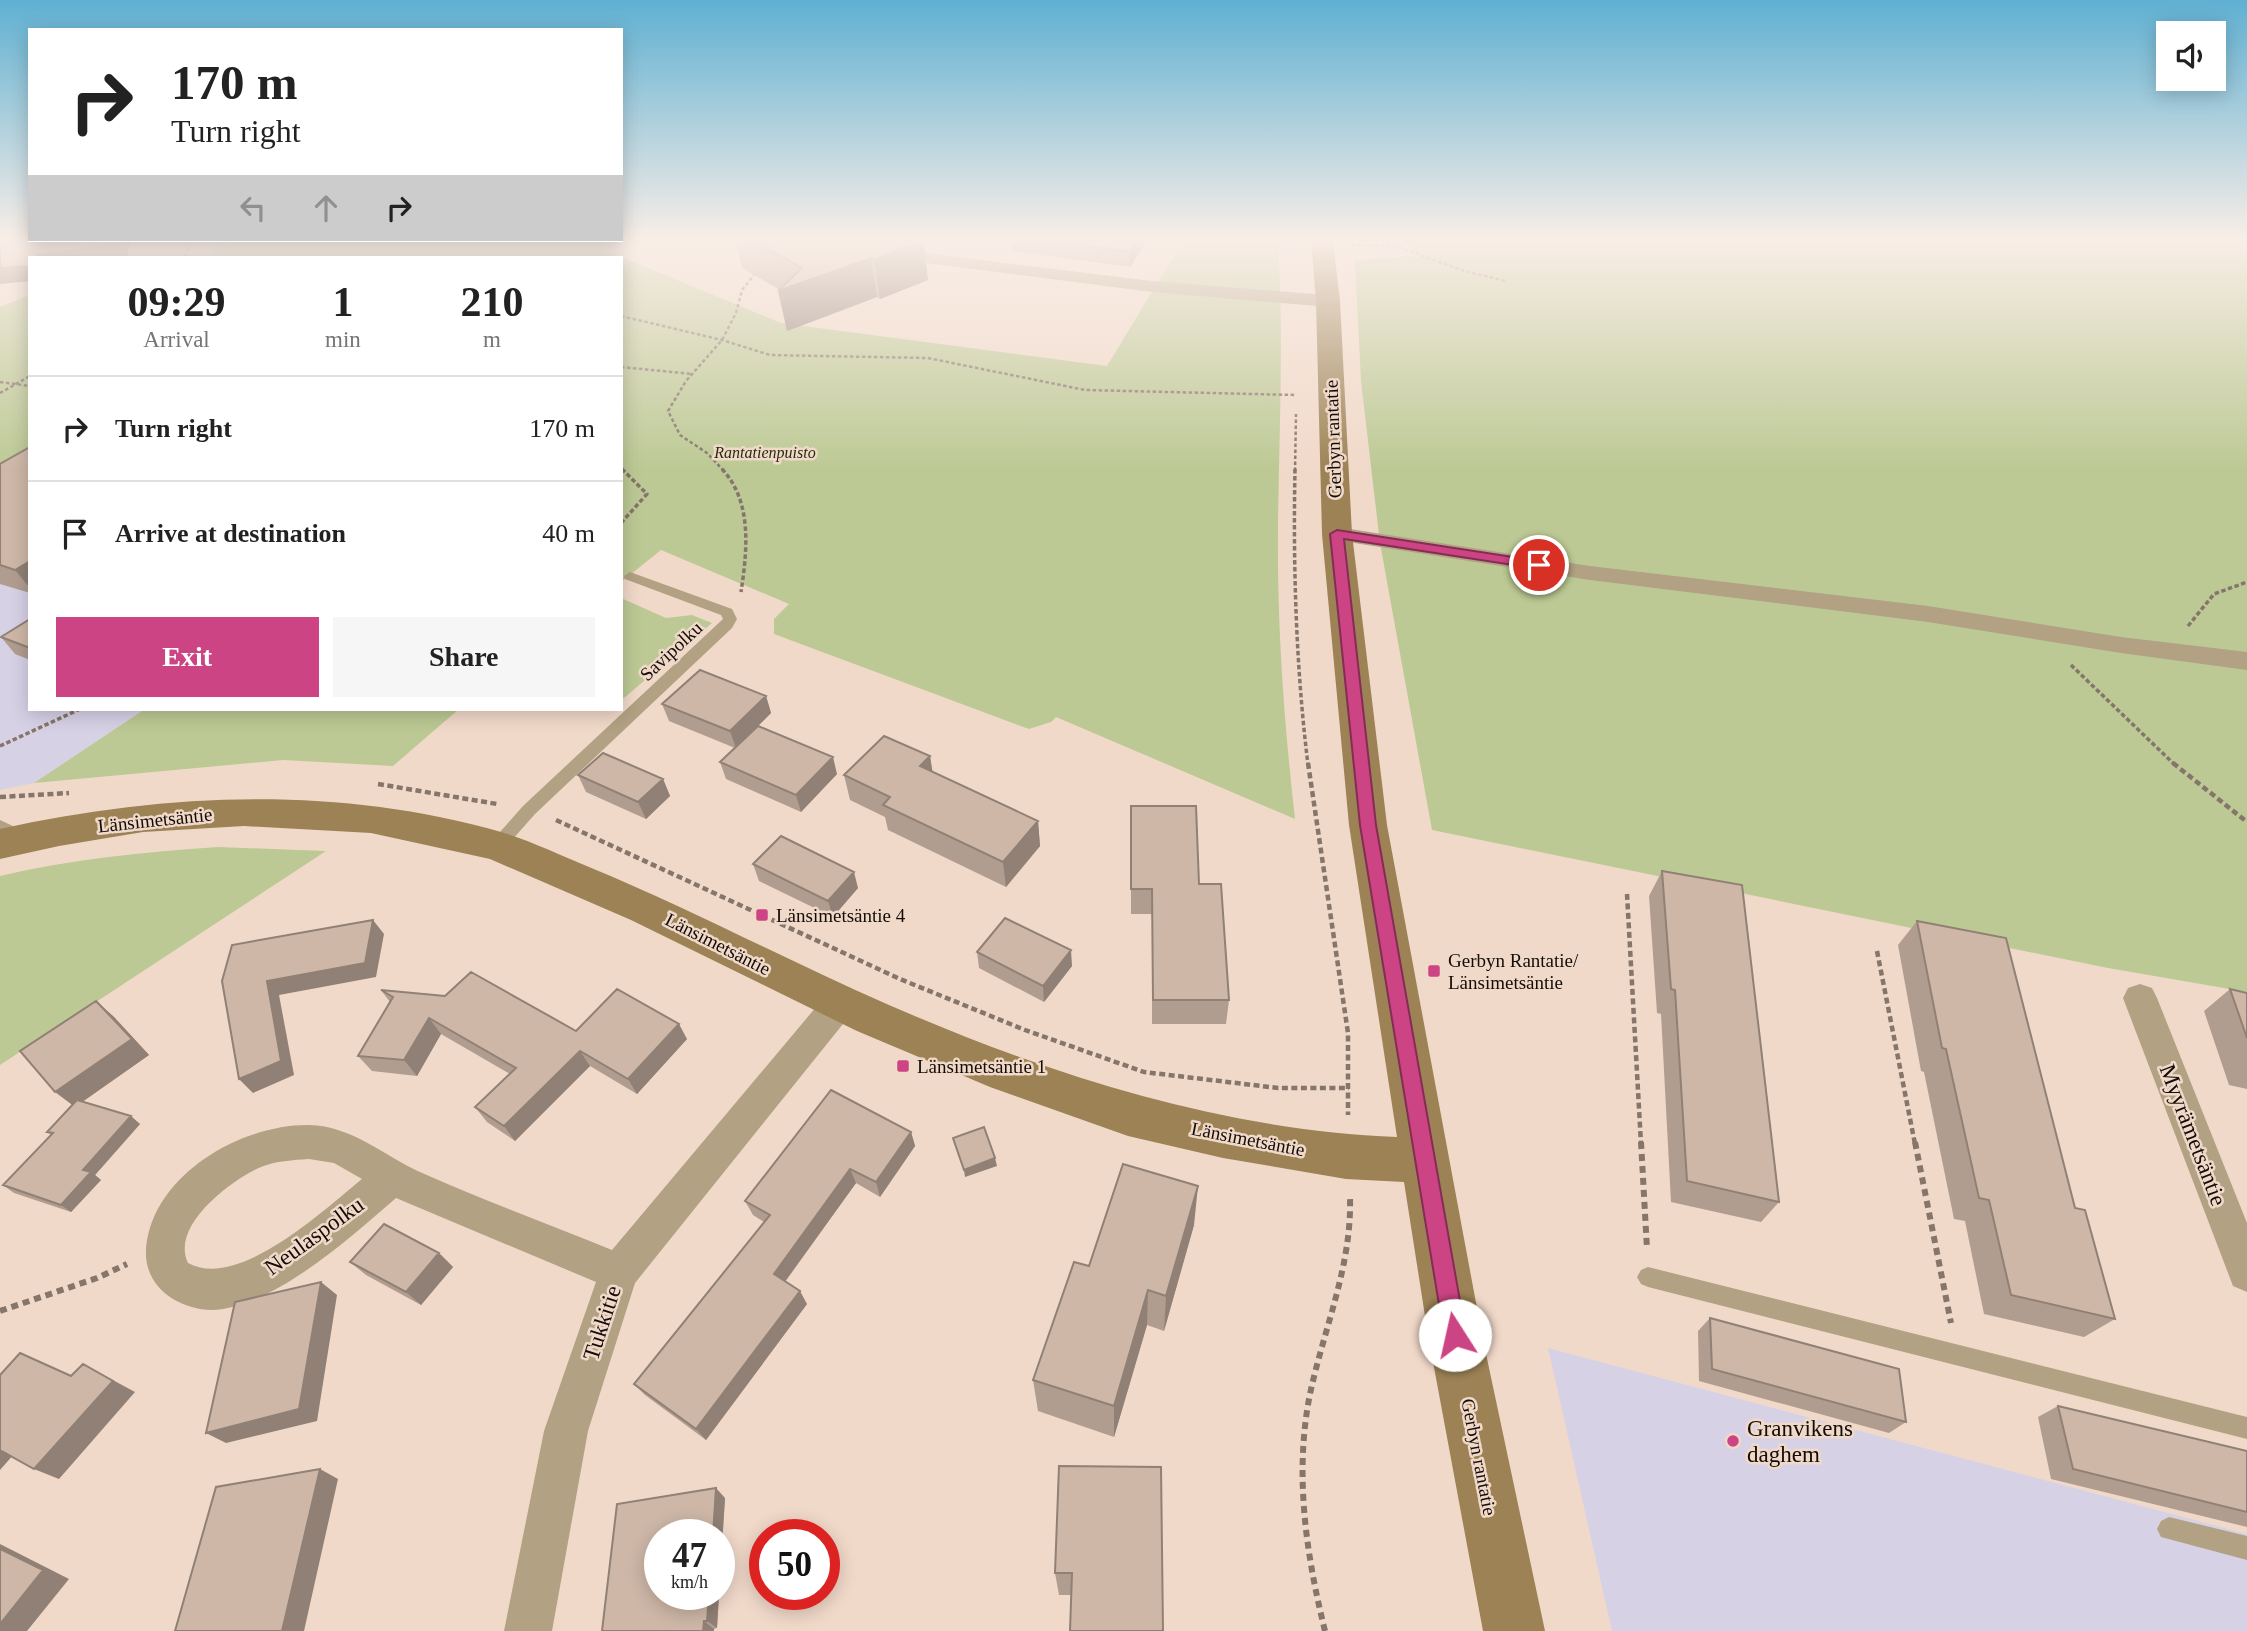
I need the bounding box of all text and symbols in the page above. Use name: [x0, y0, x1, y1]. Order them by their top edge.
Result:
map controls: [2156, 21, 2226, 91]
button: sound: [2156, 21, 2226, 91]
text: 170 m: [171, 55, 298, 110]
icon: right: [56, 56, 147, 147]
text: Turn right: [171, 113, 301, 149]
icon: left: [234, 189, 272, 227]
icon: ahead: [307, 189, 345, 227]
icon: right: [380, 189, 418, 227]
text: 09:29: [128, 279, 226, 325]
text: 1: [332, 279, 353, 325]
text: 210: [460, 279, 523, 325]
text: Arrival: [143, 327, 210, 352]
text: min: [325, 327, 361, 352]
text: m: [483, 327, 501, 352]
street label: Gerbyn rantatie: [1320, 379, 1346, 499]
icon: right: [56, 410, 94, 448]
text: Turn right: [115, 414, 232, 443]
text: 170 m: [529, 414, 595, 443]
park label: Rantatienpuisto: [713, 444, 816, 462]
icon: arrive: [56, 515, 94, 553]
text: Arrive at destination: [115, 519, 346, 548]
text: 40 m: [542, 519, 595, 548]
pin: [1509, 535, 1569, 595]
icon: arrive: [1520, 546, 1558, 584]
button: Exit: [56, 617, 319, 697]
button: Share: [333, 617, 595, 697]
street label: Savipolku: [636, 617, 707, 685]
street label: Länsimetsäntie: [97, 804, 213, 836]
place label: Länsimetsäntie 4: [776, 905, 906, 926]
marker: Länsimetsäntie 4: [754, 907, 770, 923]
street label: Länsimetsäntie: [662, 909, 774, 979]
place label: Gerbyn Rantatie/ Länsimetsäntie: [1448, 950, 1579, 993]
marker: Gerbyn Rantatie/ Länsimetsäntie: [1426, 963, 1442, 979]
place label: Länsimetsäntie 1: [917, 1056, 1046, 1077]
marker: Länsimetsäntie 1: [895, 1058, 911, 1074]
street label: Myyrämetsäntie: [2155, 1061, 2231, 1209]
street label: Länsimetsäntie: [1190, 1118, 1306, 1160]
street label: Neulaspolku: [260, 1191, 369, 1280]
street label: Tukkitie: [578, 1282, 626, 1364]
position arrow: [1418, 1298, 1492, 1372]
street label: Gerbyn rantatie: [1457, 1397, 1501, 1517]
place label: Granvikens daghem: [1747, 1416, 1853, 1467]
marker: Granvikens daghem: [1725, 1433, 1741, 1449]
speed limit sign: 50: [749, 1519, 840, 1610]
text: 47: [672, 1536, 707, 1575]
text: km/h: [671, 1572, 708, 1592]

